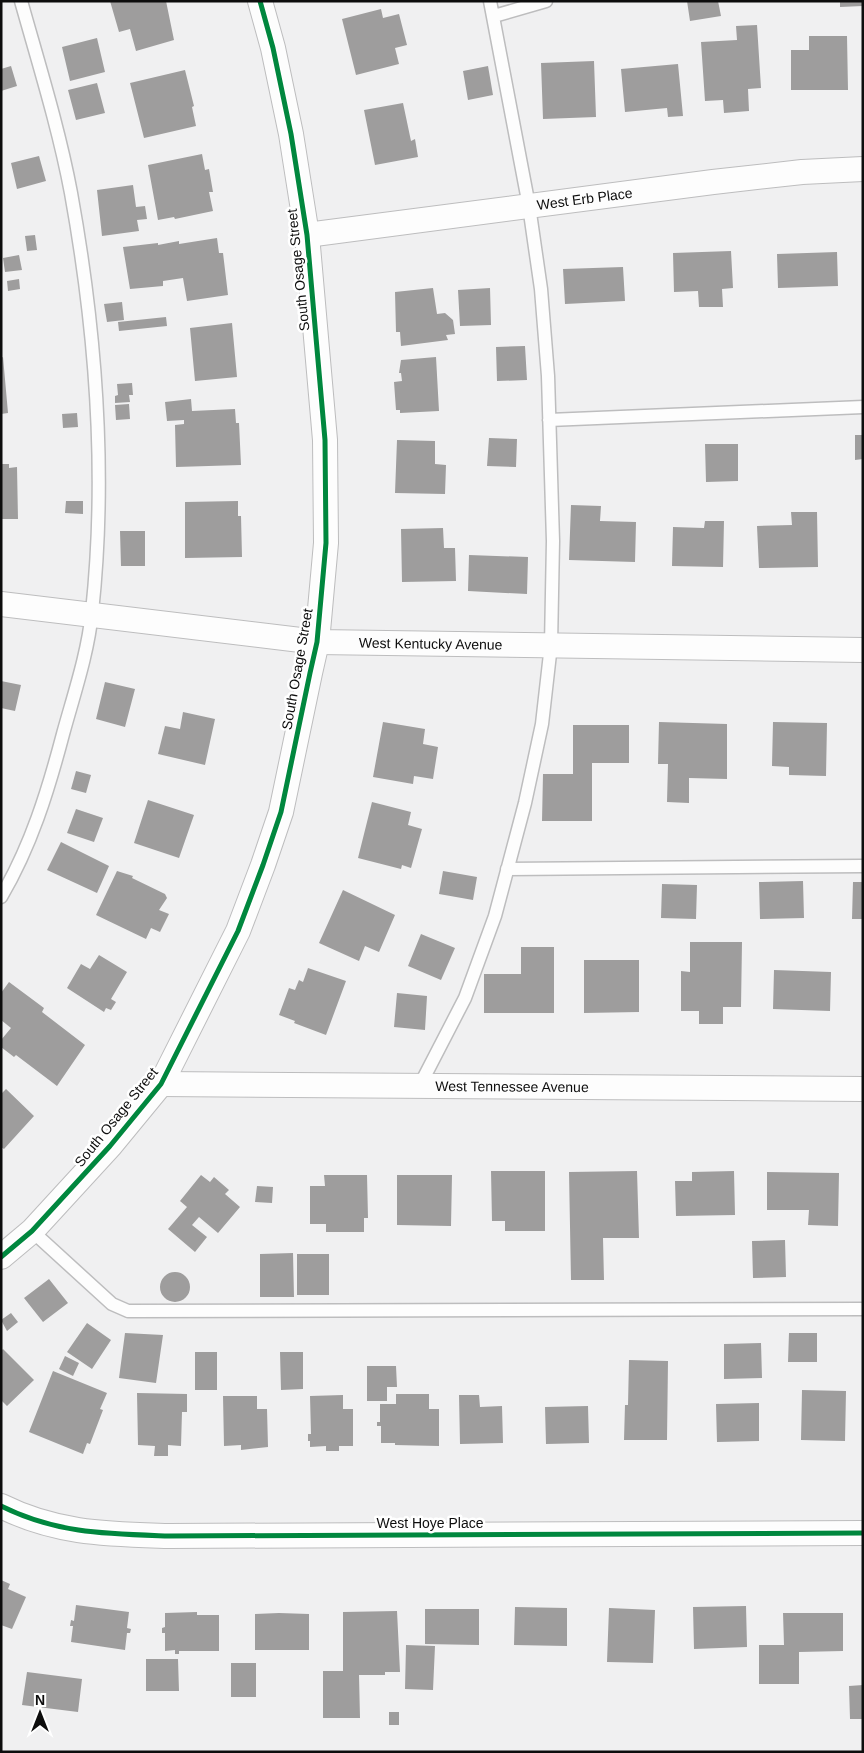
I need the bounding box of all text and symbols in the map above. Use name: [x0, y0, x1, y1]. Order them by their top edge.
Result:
street label: West Erb Place: [536, 185, 634, 213]
street label: South Osage Street: [284, 208, 312, 332]
street label: South Osage Street: [278, 607, 316, 731]
street label: West Kentucky Avenue: [359, 635, 503, 653]
street label: South Osage Street: [71, 1064, 161, 1170]
street label: West Tennessee Avenue: [435, 1078, 589, 1095]
street label: West Hoye Place: [376, 1515, 484, 1531]
north arrow: [15, 1688, 65, 1738]
text: N: [35, 1692, 45, 1708]

